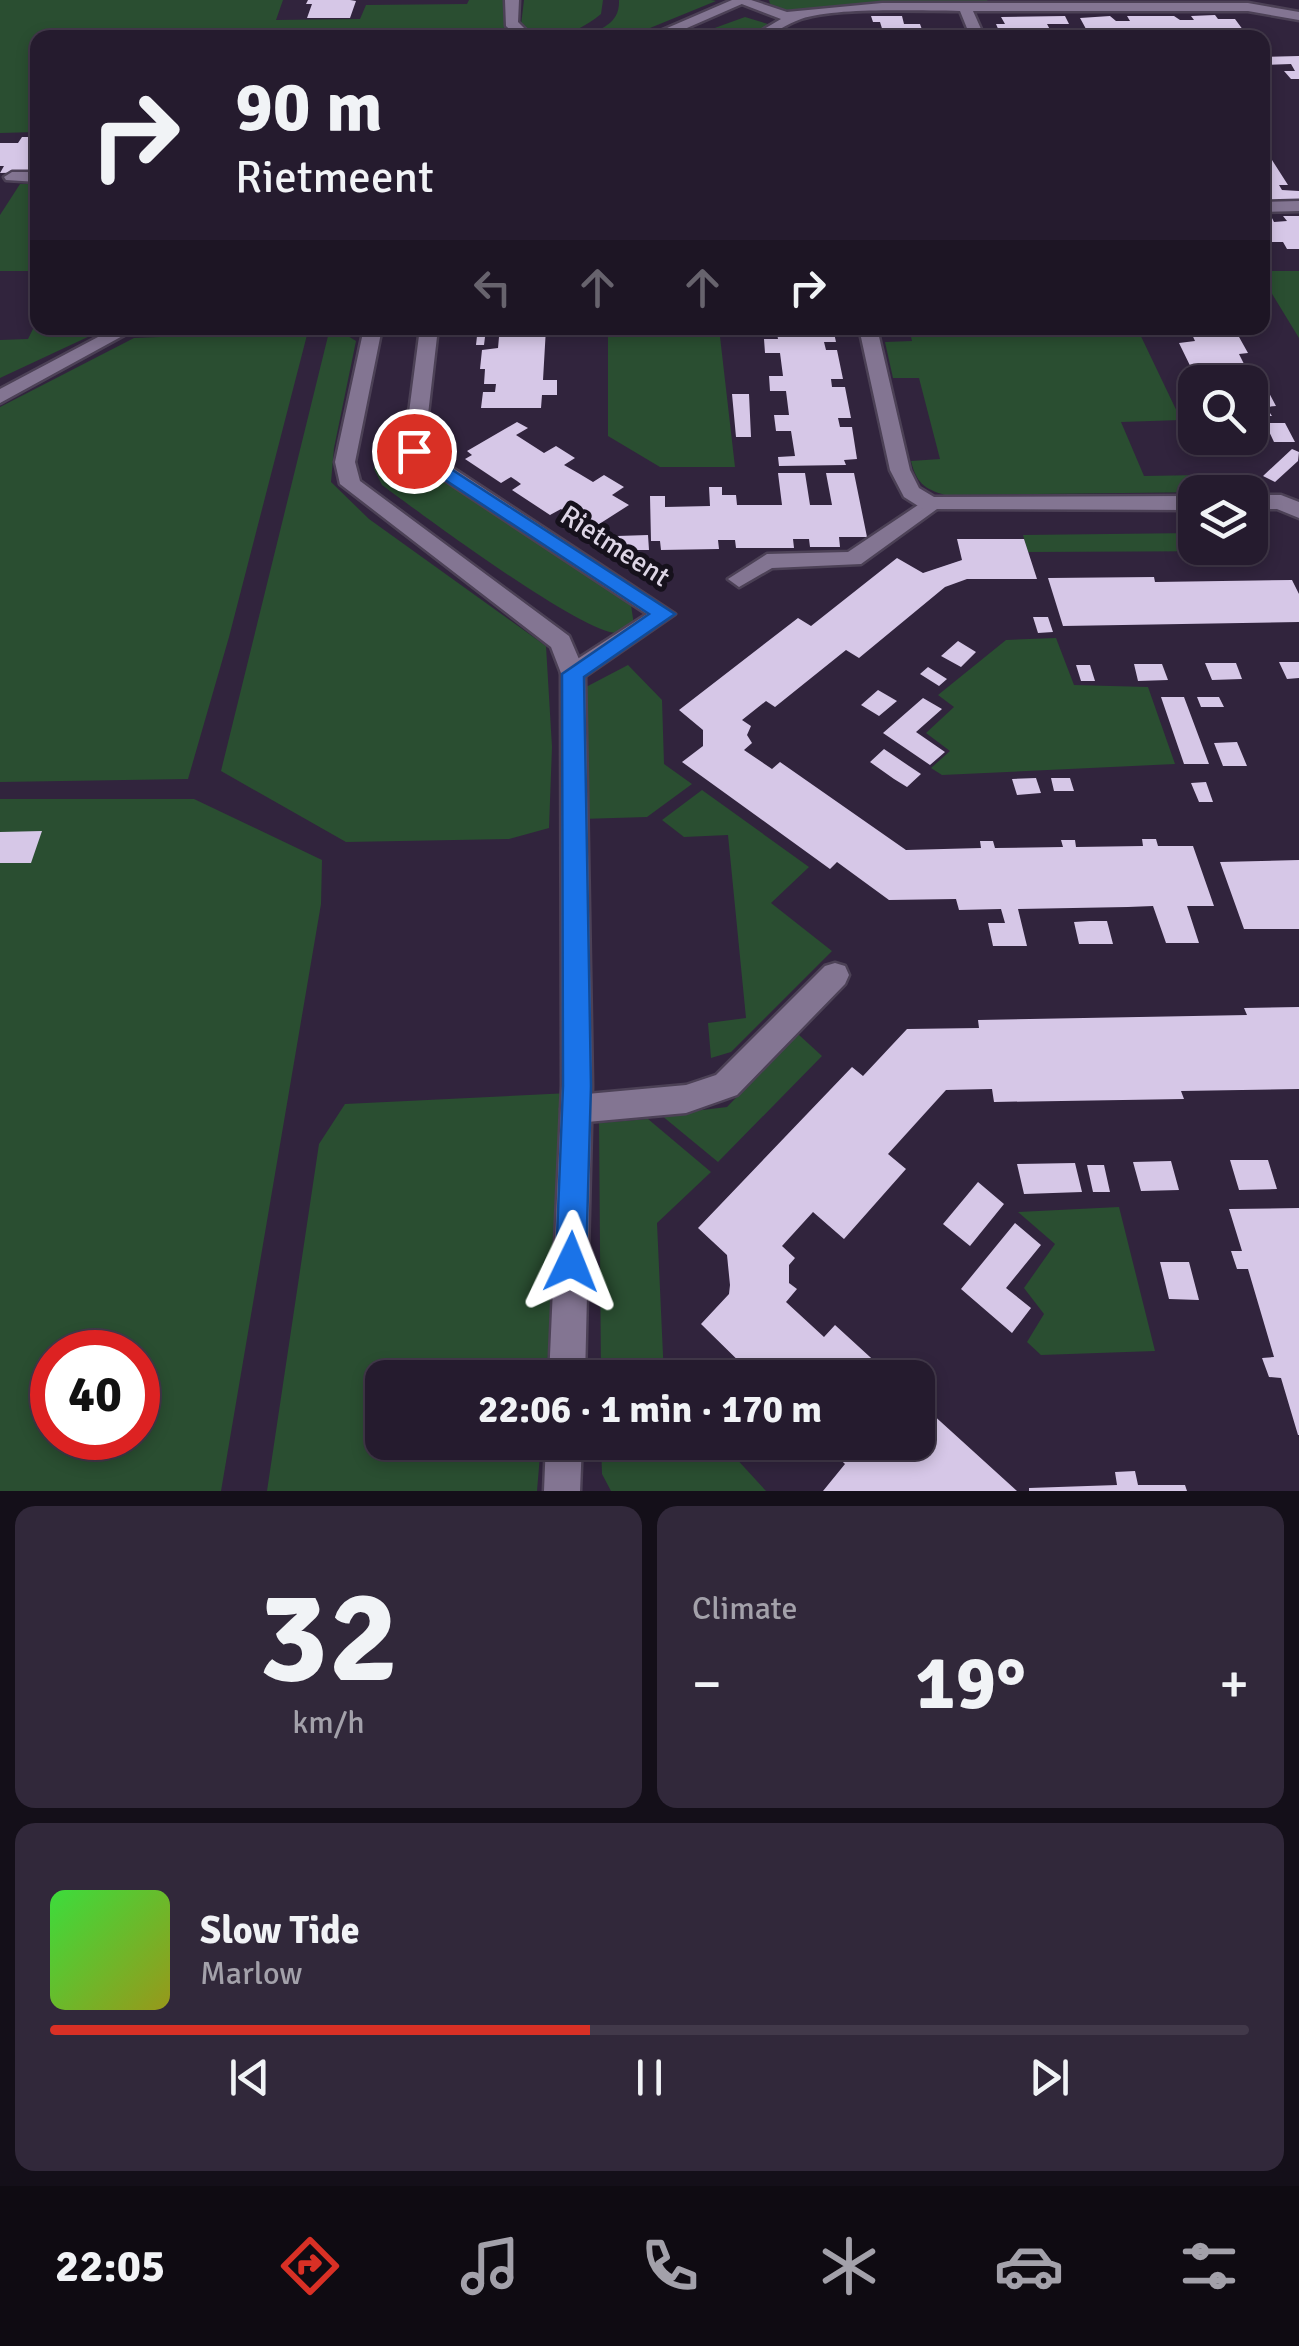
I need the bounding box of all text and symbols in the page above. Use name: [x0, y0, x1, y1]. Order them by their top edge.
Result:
text: 90 m: [235, 64, 383, 150]
icon: right: [70, 70, 200, 200]
text: Rietmeent: [235, 150, 434, 205]
icon: left: [465, 260, 520, 315]
icon: ahead: [570, 260, 625, 315]
icon: ahead: [675, 260, 730, 315]
icon: right: [780, 260, 835, 315]
map controls: [1178, 365, 1268, 565]
button: search: [1178, 365, 1268, 455]
pin: [372, 409, 457, 494]
icon: arrive: [387, 424, 442, 479]
button: layers: [1178, 475, 1268, 565]
street label: Rietmeent: [554, 498, 676, 594]
position arrow: [519, 1210, 623, 1314]
speed limit sign: 40: [30, 1330, 160, 1460]
text: 22:06 · 1 min · 170 m: [478, 1386, 822, 1433]
text: 32: [258, 1558, 399, 1718]
text: Climate: [692, 1589, 798, 1628]
text: 19°: [915, 1637, 1026, 1730]
text: −: [692, 1650, 722, 1718]
text: +: [1219, 1650, 1249, 1718]
text: km/h: [292, 1703, 365, 1742]
text: Slow Tide: [200, 1907, 360, 1954]
text: Marlow: [200, 1954, 302, 1993]
icon: previous: [222, 2050, 277, 2105]
icon: pause: [622, 2050, 677, 2105]
icon: next: [1022, 2050, 1077, 2105]
icon: directions: [275, 2231, 345, 2301]
icon: music: [455, 2231, 525, 2301]
icon: phone: [635, 2231, 705, 2301]
icon: climate: [814, 2231, 884, 2301]
icon: car: [994, 2231, 1064, 2301]
icon: filters: [1174, 2231, 1244, 2301]
text: 22:05: [55, 2239, 165, 2294]

